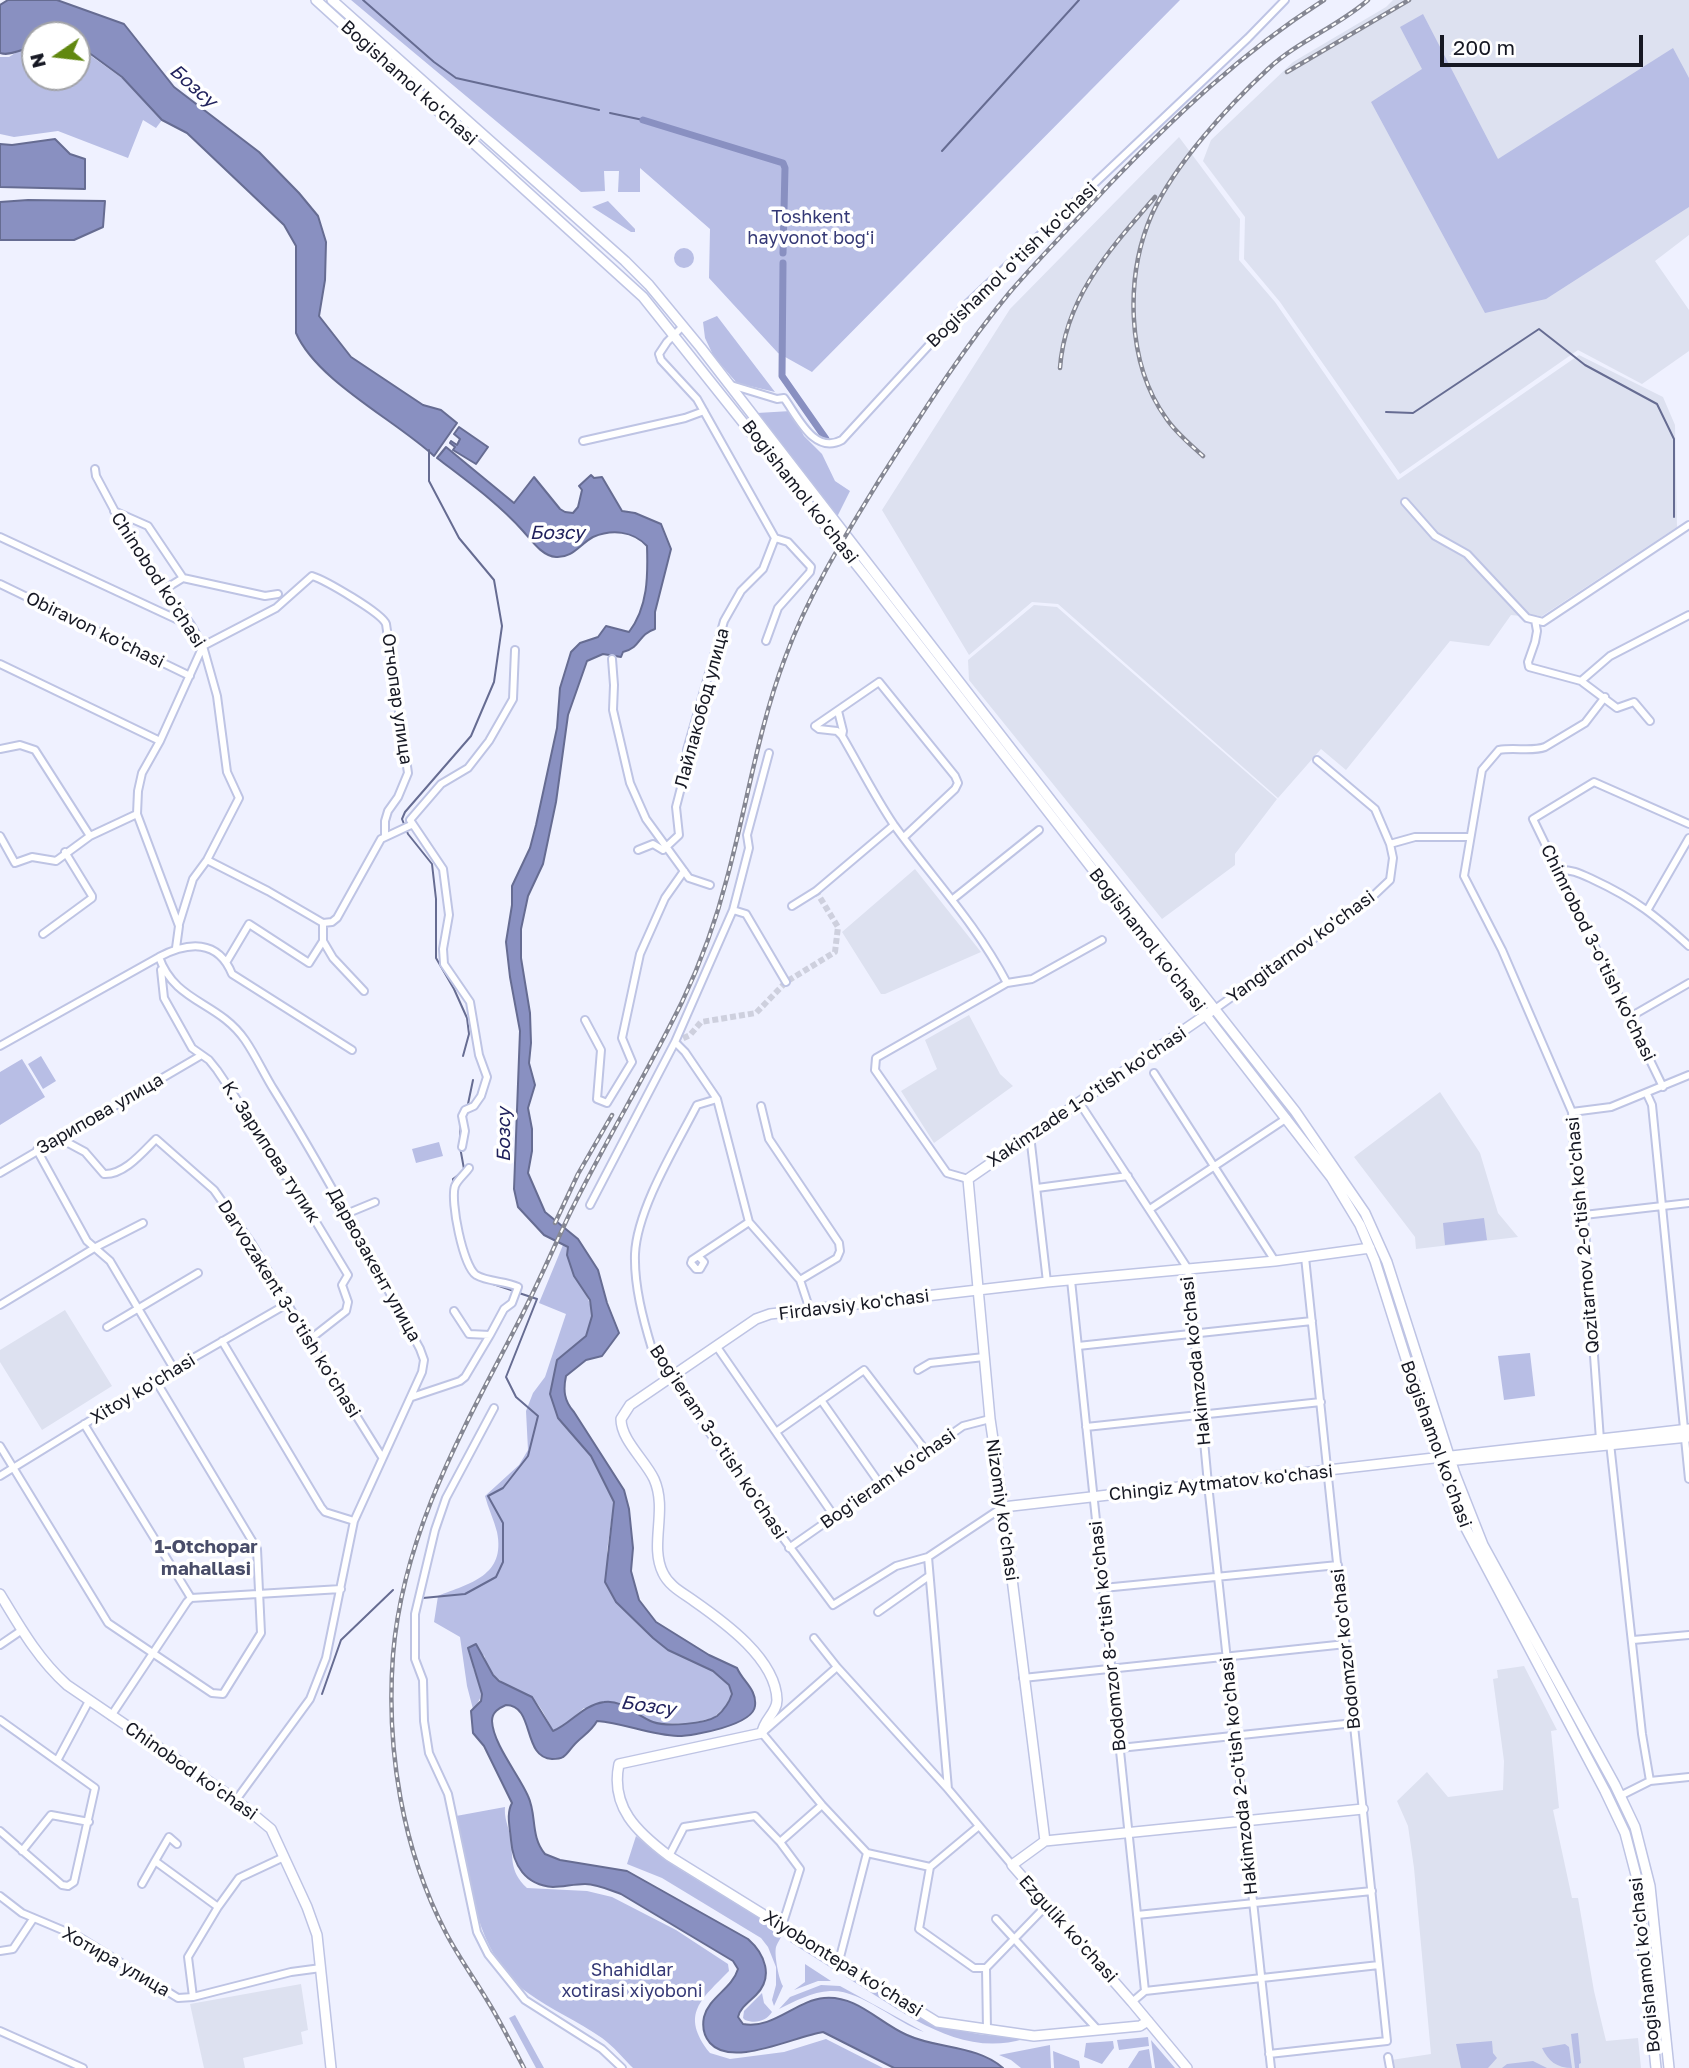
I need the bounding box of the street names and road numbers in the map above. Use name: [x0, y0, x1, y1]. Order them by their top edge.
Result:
street label: Bogishamol ko'chasi: [336, 16, 482, 150]
street label: Bogishamol o'tish ko'chasi: [922, 178, 1102, 352]
street label: Bogishamol ko'chasi: [737, 416, 863, 568]
street label: Chinobod ko'chasi: [106, 508, 210, 652]
street label: Obiravon ko'chasi: [22, 587, 168, 673]
street label: Лайлакобод улица: [670, 626, 734, 790]
street label: Отчопар улица: [377, 632, 417, 766]
street label: Chimrobod 3-o'tish ko'chasi: [1536, 841, 1660, 1065]
street label: Bogishamol ko'chasi: [1084, 864, 1210, 1016]
street label: Yangitarnov ko'chasi: [1223, 886, 1379, 1008]
street label: Xakimzade 1-o'tish ko'chasi: [983, 1022, 1191, 1172]
street label: Зарипова улица: [33, 1069, 167, 1159]
street label: К. Зарипова тупик: [217, 1077, 325, 1227]
street label: Qozitarnov 2-o'tish ko'chasi: [1562, 1116, 1604, 1354]
street label: Дарвозакент улица: [323, 1184, 425, 1346]
street label: Darvozakent 3-o'tish ko'chasi: [213, 1196, 365, 1422]
street label: Hakimzoda ko'chasi: [1176, 1275, 1216, 1447]
street label: Firdavsiy ko'chasi: [777, 1285, 931, 1325]
street label: Bog'ieram 3-o'tish ko'chasi: [645, 1341, 791, 1543]
street label: Xitoy ko'chasi: [87, 1349, 199, 1429]
street label: Bogishamol ko'chasi: [1396, 1358, 1476, 1530]
street label: Bog'ieram ko'chasi: [816, 1424, 960, 1534]
street label: Nizomiy ko'chasi: [981, 1437, 1023, 1583]
street label: Chingiz Aytmatov ko'chasi: [1108, 1460, 1334, 1506]
street label: Bodomzor 8-o'tish ko'chasi: [1085, 1520, 1131, 1752]
street label: Bodomzor ko'chasi: [1327, 1567, 1365, 1731]
street label: Hakimzoda 2-o'tish ko'chasi: [1216, 1656, 1262, 1896]
street label: Chinobod ko'chasi: [120, 1717, 262, 1825]
street label: Ezgulik ko'chasi: [1014, 1871, 1122, 1987]
street label: Bogishamol ko'chasi: [1625, 1876, 1665, 2054]
street label: Xiyobontepa koʻchasi: [760, 1906, 926, 2022]
street label: Хотира улица: [58, 1923, 174, 2001]

